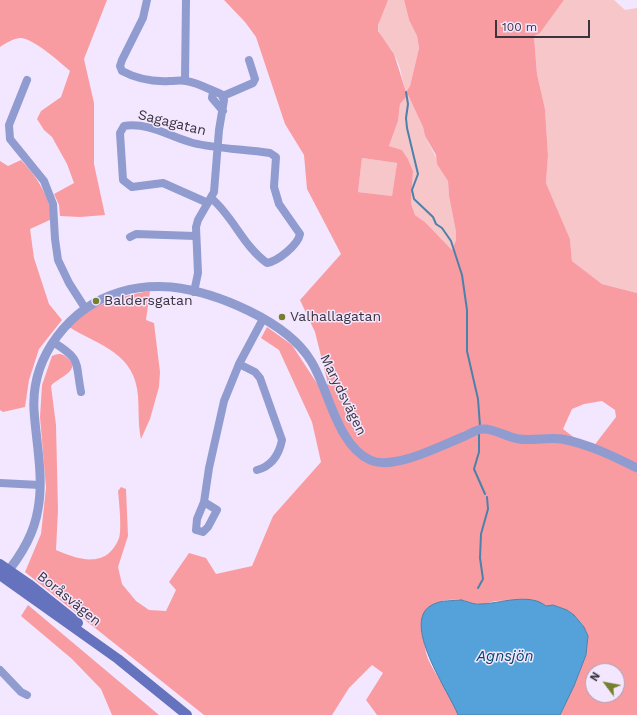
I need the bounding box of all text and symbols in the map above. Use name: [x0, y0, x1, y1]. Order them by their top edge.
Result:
scale bar: [497, 12, 592, 38]
text: 100 m: [502, 20, 537, 34]
street label: Sagagatan: [136, 106, 208, 140]
place label: Baldersgatan: [104, 293, 193, 309]
marker: Baldersgatan: [91, 296, 101, 306]
place label: Valhallagatan: [290, 309, 381, 325]
marker: Valhallagatan: [277, 312, 287, 322]
street label: Marydsvägen: [316, 352, 370, 438]
street label: Boråsvägen: [34, 568, 104, 630]
water label: Agnsjön: [476, 648, 534, 666]
north arrow: [585, 663, 625, 703]
text: N: [588, 670, 603, 684]

